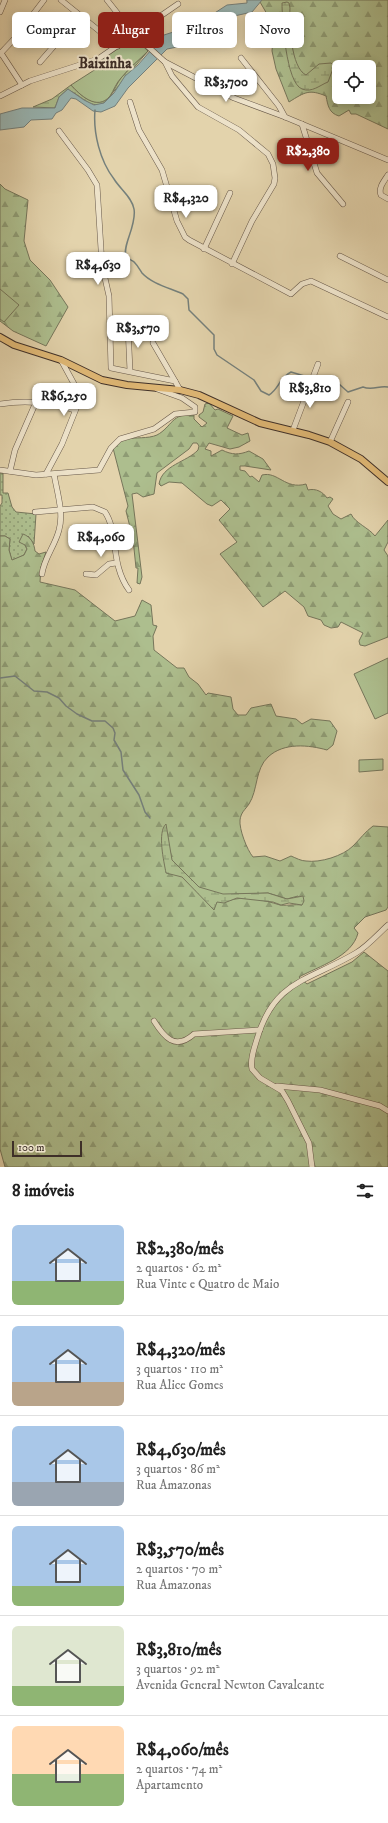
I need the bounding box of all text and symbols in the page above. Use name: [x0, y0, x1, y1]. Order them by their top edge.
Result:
chip: Comprar: [12, 12, 90, 48]
chip: Alugar: [98, 12, 164, 48]
chip: Filtros: [172, 12, 237, 48]
chip: Novo: [245, 12, 304, 48]
district label: Baixinha: [78, 54, 132, 73]
map controls: [332, 60, 376, 104]
button: locate: [332, 60, 376, 104]
pin: R$3,700: [189, 69, 263, 103]
text: R$3,700: [204, 74, 248, 90]
pin: R$2,380: [271, 138, 345, 172]
text: R$2,380: [286, 143, 330, 159]
pin: R$4,320: [149, 185, 223, 219]
text: R$4,320: [163, 190, 209, 206]
pin: R$4,630: [61, 252, 135, 286]
text: R$4,630: [75, 257, 121, 273]
pin: R$3,570: [101, 315, 175, 349]
text: R$3,570: [116, 320, 160, 336]
pin: R$3,810: [273, 375, 347, 409]
text: R$3,810: [289, 380, 331, 396]
pin: R$6,250: [27, 383, 101, 417]
text: R$6,250: [41, 388, 87, 404]
pin: R$4,060: [64, 524, 138, 558]
text: R$4,060: [77, 529, 125, 545]
scale bar: [12, 1139, 82, 1158]
text: 100 m: [18, 1141, 44, 1155]
text: 8 imóveis: [12, 1180, 74, 1202]
icon: filters: [354, 1180, 376, 1202]
text: R$2,380/mês: [136, 1238, 224, 1260]
icon: home: [44, 1241, 92, 1289]
text: 2 quartos · 62 m²: [136, 1260, 221, 1276]
text: Rua Vinte e Quatro de Maio: [136, 1276, 279, 1292]
text: R$4,320/mês: [136, 1339, 225, 1361]
icon: home: [44, 1342, 92, 1390]
text: 3 quartos · 110 m²: [136, 1361, 223, 1377]
text: Rua Alice Gomes: [136, 1377, 223, 1393]
text: R$4,630/mês: [136, 1439, 226, 1461]
icon: home: [44, 1442, 92, 1490]
text: 3 quartos · 86 m²: [136, 1461, 220, 1477]
text: Rua Amazonas: [136, 1477, 211, 1493]
text: R$3,570/mês: [136, 1539, 224, 1561]
icon: home: [44, 1542, 92, 1590]
text: 2 quartos · 70 m²: [136, 1561, 222, 1577]
text: Rua Amazonas: [136, 1577, 211, 1593]
text: R$3,810/mês: [136, 1639, 221, 1661]
icon: home: [44, 1642, 92, 1690]
text: 3 quartos · 92 m²: [136, 1661, 219, 1677]
text: Avenida General Newton Cavalcante: [136, 1677, 324, 1693]
text: R$4,060/mês: [136, 1739, 229, 1761]
icon: home: [44, 1742, 92, 1790]
text: 2 quartos · 74 m²: [136, 1761, 222, 1777]
text: Apartamento: [136, 1777, 203, 1793]

